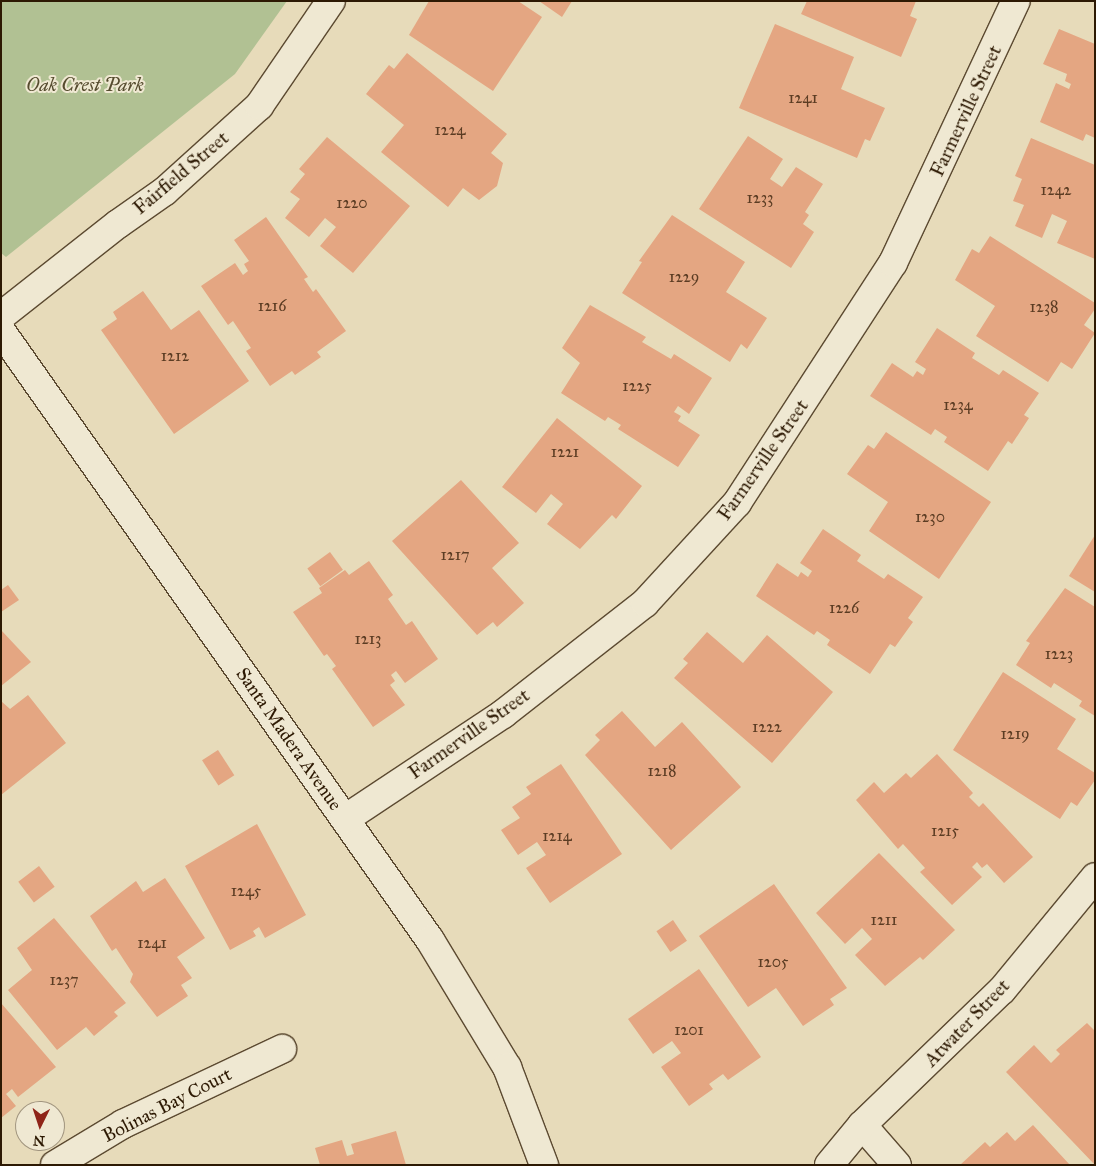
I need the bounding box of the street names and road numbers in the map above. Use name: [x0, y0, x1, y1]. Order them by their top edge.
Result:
street label: Farmerville Street: [926, 42, 1006, 180]
street label: Fairfield Street: [129, 127, 233, 219]
street label: Farmerville Street: [713, 395, 813, 525]
street label: Santa Madera Avenue: [231, 663, 347, 815]
street label: Farmerville Street: [404, 684, 534, 784]
street label: Atwater Street: [920, 975, 1014, 1071]
street label: Bolinas Bay Court: [99, 1063, 235, 1147]

